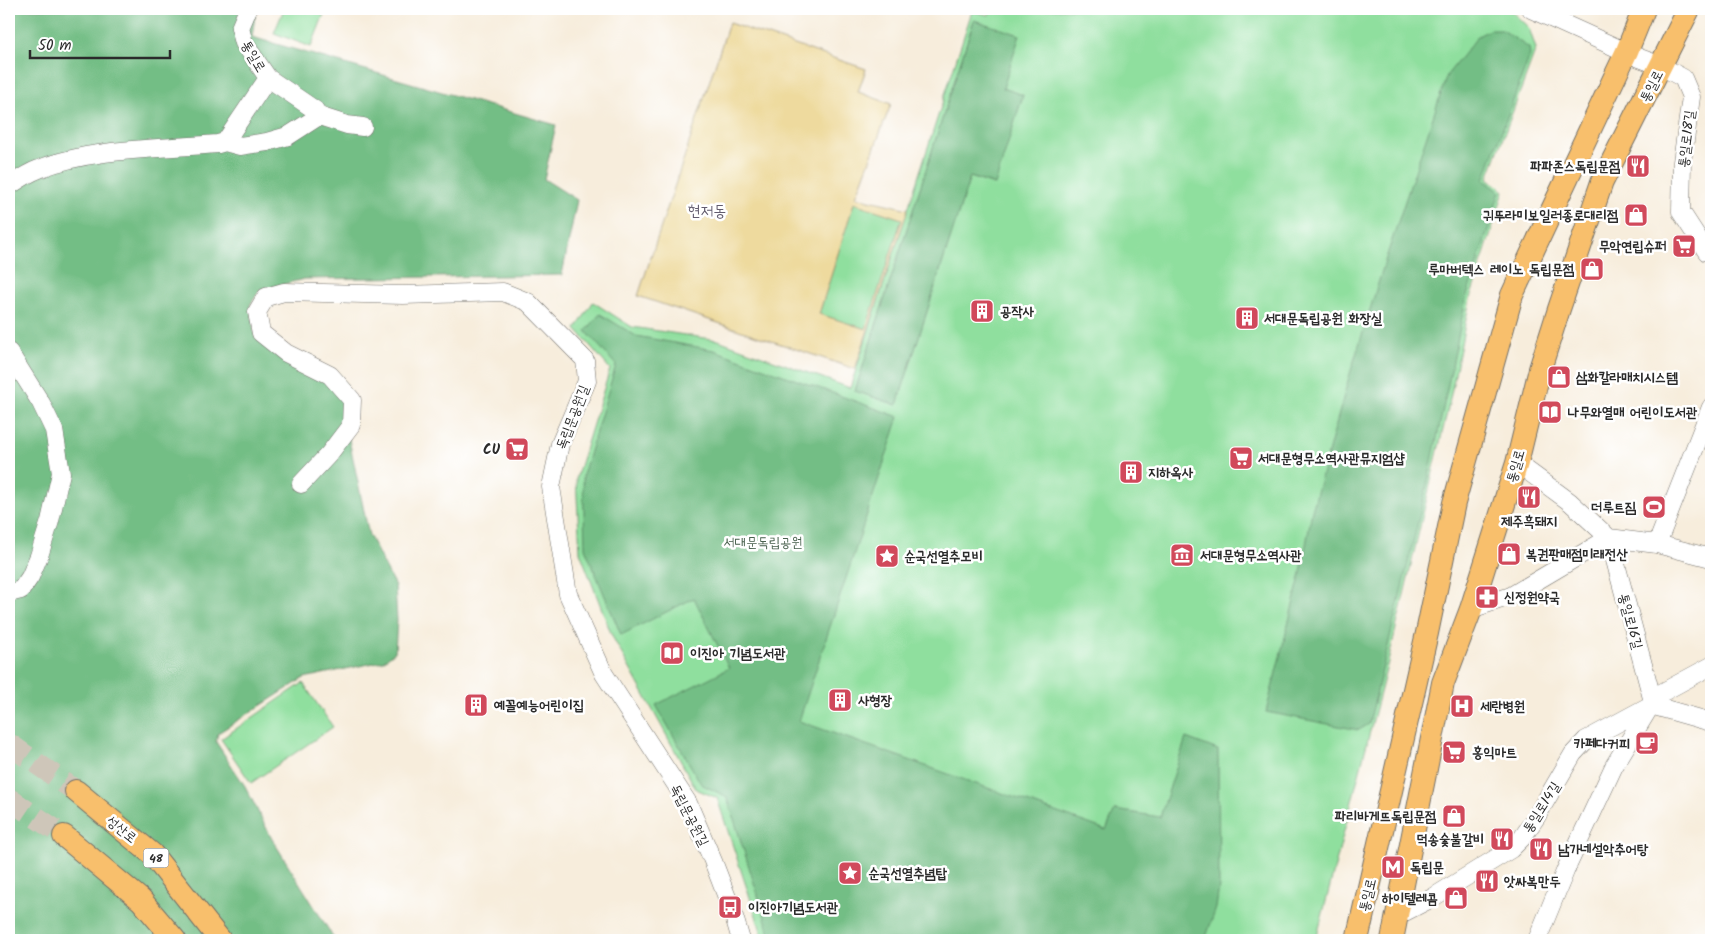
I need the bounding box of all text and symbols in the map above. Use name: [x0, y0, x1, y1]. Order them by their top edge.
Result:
scale bar: [30, 28, 170, 60]
text: 50 m: [38, 34, 72, 58]
street label: 통일로: [235, 36, 271, 77]
street label: 통일로: [1634, 66, 1669, 107]
street label: 통일로18길: [1673, 108, 1702, 169]
restaurant icon: 파파존스독립문점: [1625, 153, 1651, 179]
place label: 파파존스독립문점: [1530, 156, 1621, 178]
district label: 현저동: [688, 199, 726, 224]
shop icon: 귀뚜라미보일러종로대리점: [1623, 202, 1649, 228]
place label: 귀뚜라미보일러종로대리점: [1483, 205, 1619, 227]
supermarket icon: 무악연립슈퍼: [1671, 233, 1697, 259]
place label: 무악연립슈퍼: [1598, 236, 1666, 258]
shop icon: 루마버텍스 레이노 독립문점: [1579, 256, 1605, 282]
place label: 루마버텍스 레이노 독립문점: [1428, 259, 1575, 281]
building icon: 공작사: [969, 298, 995, 324]
place label: 공작사: [1000, 301, 1035, 323]
building icon: 서대문독립공원 화장실: [1234, 305, 1260, 331]
place label: 서대문독립공원 화장실: [1264, 308, 1383, 330]
shop icon: 삼화칼라매치시스템: [1546, 364, 1572, 390]
place label: 삼화칼라매치시스템: [1575, 367, 1678, 389]
street label: 독립문공원길: [551, 381, 596, 453]
library icon: 나무와열매 어린이도서관: [1537, 399, 1563, 425]
place label: 나무와열매 어린이도서관: [1568, 402, 1698, 424]
supermarket icon: CU: [504, 436, 530, 462]
place label: CU: [483, 439, 501, 461]
supermarket icon: 서대문형무소역사관뮤지엄샵: [1228, 445, 1254, 471]
street label: 통일로: [1501, 447, 1531, 486]
place label: 서대문형무소역사관뮤지엄샵: [1258, 448, 1405, 470]
building icon: 지하옥사: [1118, 459, 1144, 485]
place label: 지하옥사: [1148, 462, 1194, 484]
restaurant icon: 제주흑돼지: [1516, 484, 1542, 510]
sports icon: 더루트짐: [1641, 494, 1667, 520]
place label: 더루트짐: [1591, 497, 1637, 519]
place label: 제주흑돼지: [1501, 511, 1557, 533]
park label: 서대문독립공원: [724, 532, 802, 554]
shop icon: 복권판매점미래전산: [1496, 541, 1522, 567]
museum icon: 서대문형무소역사관: [1169, 542, 1195, 568]
place icon: 순국선열추모비: [874, 543, 900, 569]
place label: 복권판매점미래전산: [1526, 544, 1628, 566]
place label: 서대문형무소역사관: [1200, 545, 1302, 567]
place label: 순국선열추모비: [904, 546, 983, 568]
pharmacy icon: 신정원약국: [1474, 584, 1500, 610]
place label: 신정원약국: [1504, 587, 1560, 609]
street label: 통일로16길: [1612, 591, 1648, 652]
library icon: 이진아 기념도서관: [659, 640, 685, 666]
place label: 이진아 기념도서관: [690, 643, 786, 665]
building icon: 사형장: [827, 687, 853, 713]
place label: 사형장: [858, 690, 893, 712]
building icon: 예꼴예능어린이집: [463, 692, 489, 718]
hospital icon: 세란병원: [1449, 693, 1475, 719]
place label: 예꼴예능어린이집: [494, 695, 584, 717]
place label: 세란병원: [1480, 696, 1525, 718]
cafe icon: 카페다커피: [1634, 730, 1660, 756]
place label: 카페다커피: [1574, 733, 1630, 755]
supermarket icon: 홍익마트: [1441, 739, 1467, 765]
place label: 홍익마트: [1472, 742, 1517, 764]
street label: 통일로14길: [1517, 777, 1567, 838]
street label: 독립문공원길: [664, 780, 715, 851]
shop icon: 파리바게뜨독립문점: [1441, 803, 1467, 829]
place label: 파리바게뜨독립문점: [1335, 806, 1437, 828]
street label: 성산로: [101, 811, 141, 849]
restaurant icon: 덕송숯불갈비: [1489, 826, 1515, 852]
place label: 덕송숯불갈비: [1416, 829, 1484, 851]
restaurant icon: 남가네설악추어탕: [1528, 836, 1554, 862]
place label: 남가네설악추어탕: [1558, 839, 1649, 861]
road number: 48: [144, 848, 168, 868]
metro station icon: 독립문: [1380, 854, 1406, 880]
place label: 독립문: [1410, 857, 1444, 879]
place icon: 순국선열추념탑: [837, 860, 863, 886]
place label: 순국선열추념탑: [868, 863, 948, 885]
restaurant icon: 앗싸복만두: [1474, 868, 1500, 894]
place label: 앗싸복만두: [1504, 871, 1561, 893]
street label: 통일로: [1353, 876, 1382, 914]
shop icon: 하이텔레콤: [1443, 885, 1469, 911]
place label: 하이텔레콤: [1382, 888, 1438, 910]
bus stop icon: 이진아기념도서관: [717, 894, 743, 920]
place label: 이진아기념도서관: [748, 897, 839, 919]

